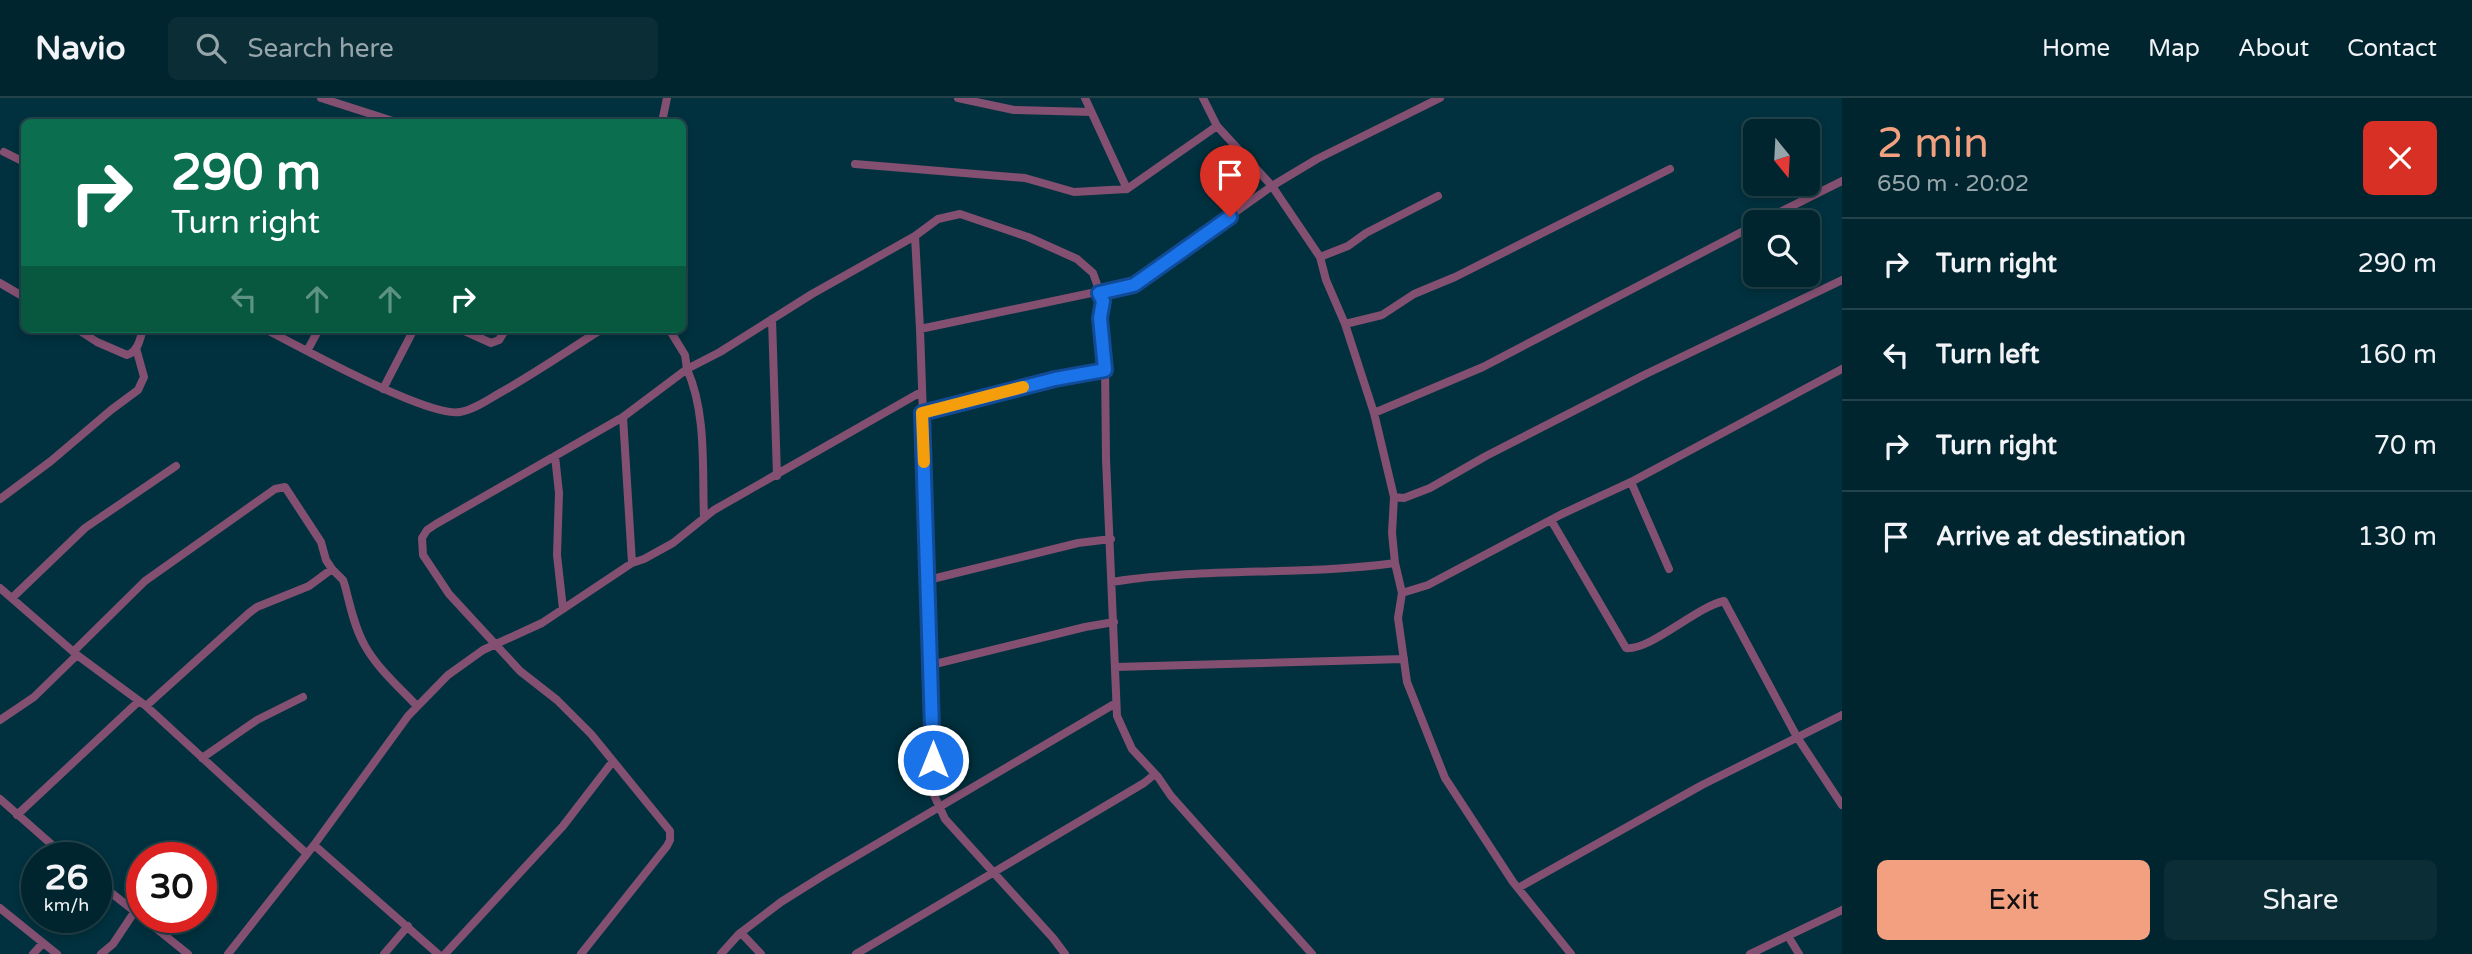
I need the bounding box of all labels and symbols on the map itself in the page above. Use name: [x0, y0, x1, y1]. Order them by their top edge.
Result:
north arrow: [1743, 119, 1820, 196]
pin: [1200, 145, 1260, 217]
position arrow: [896, 723, 970, 797]
speed limit sign: 30: [126, 842, 217, 933]

